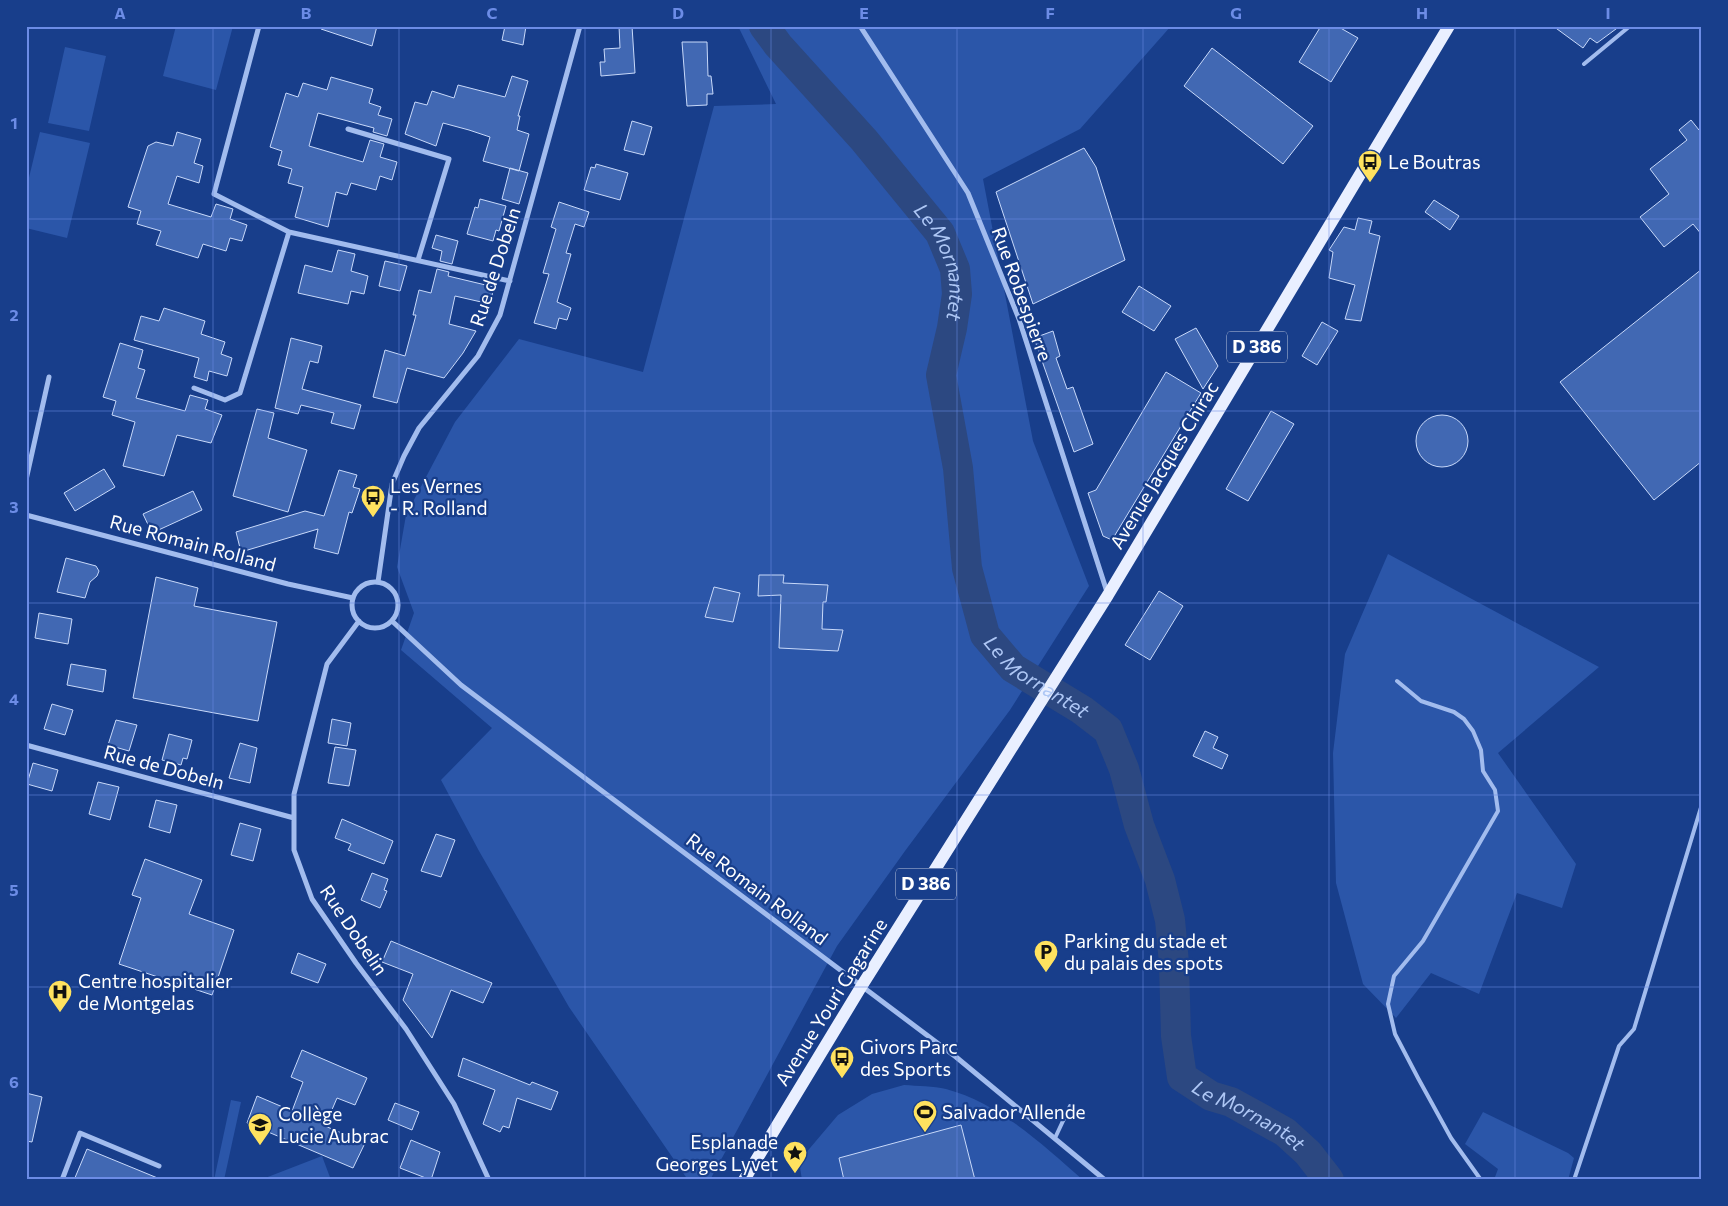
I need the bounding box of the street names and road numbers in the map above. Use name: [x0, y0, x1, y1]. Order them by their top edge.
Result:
street label: Rue de Dobeln: [464, 204, 525, 329]
street label: Rue Robespierre: [988, 224, 1057, 364]
road number: D 386: [1227, 332, 1287, 362]
street label: Avenue Jacques Chirac: [1104, 377, 1223, 553]
street label: Rue Romain Rolland: [107, 509, 279, 576]
street label: Rue de Dobeln: [101, 739, 227, 794]
street label: Rue Romain Rolland: [682, 828, 833, 949]
road number: D 386: [896, 869, 956, 900]
street label: Rue Dobelin: [316, 880, 393, 979]
street label: Avenue Youri Gagarine: [770, 914, 891, 1090]

